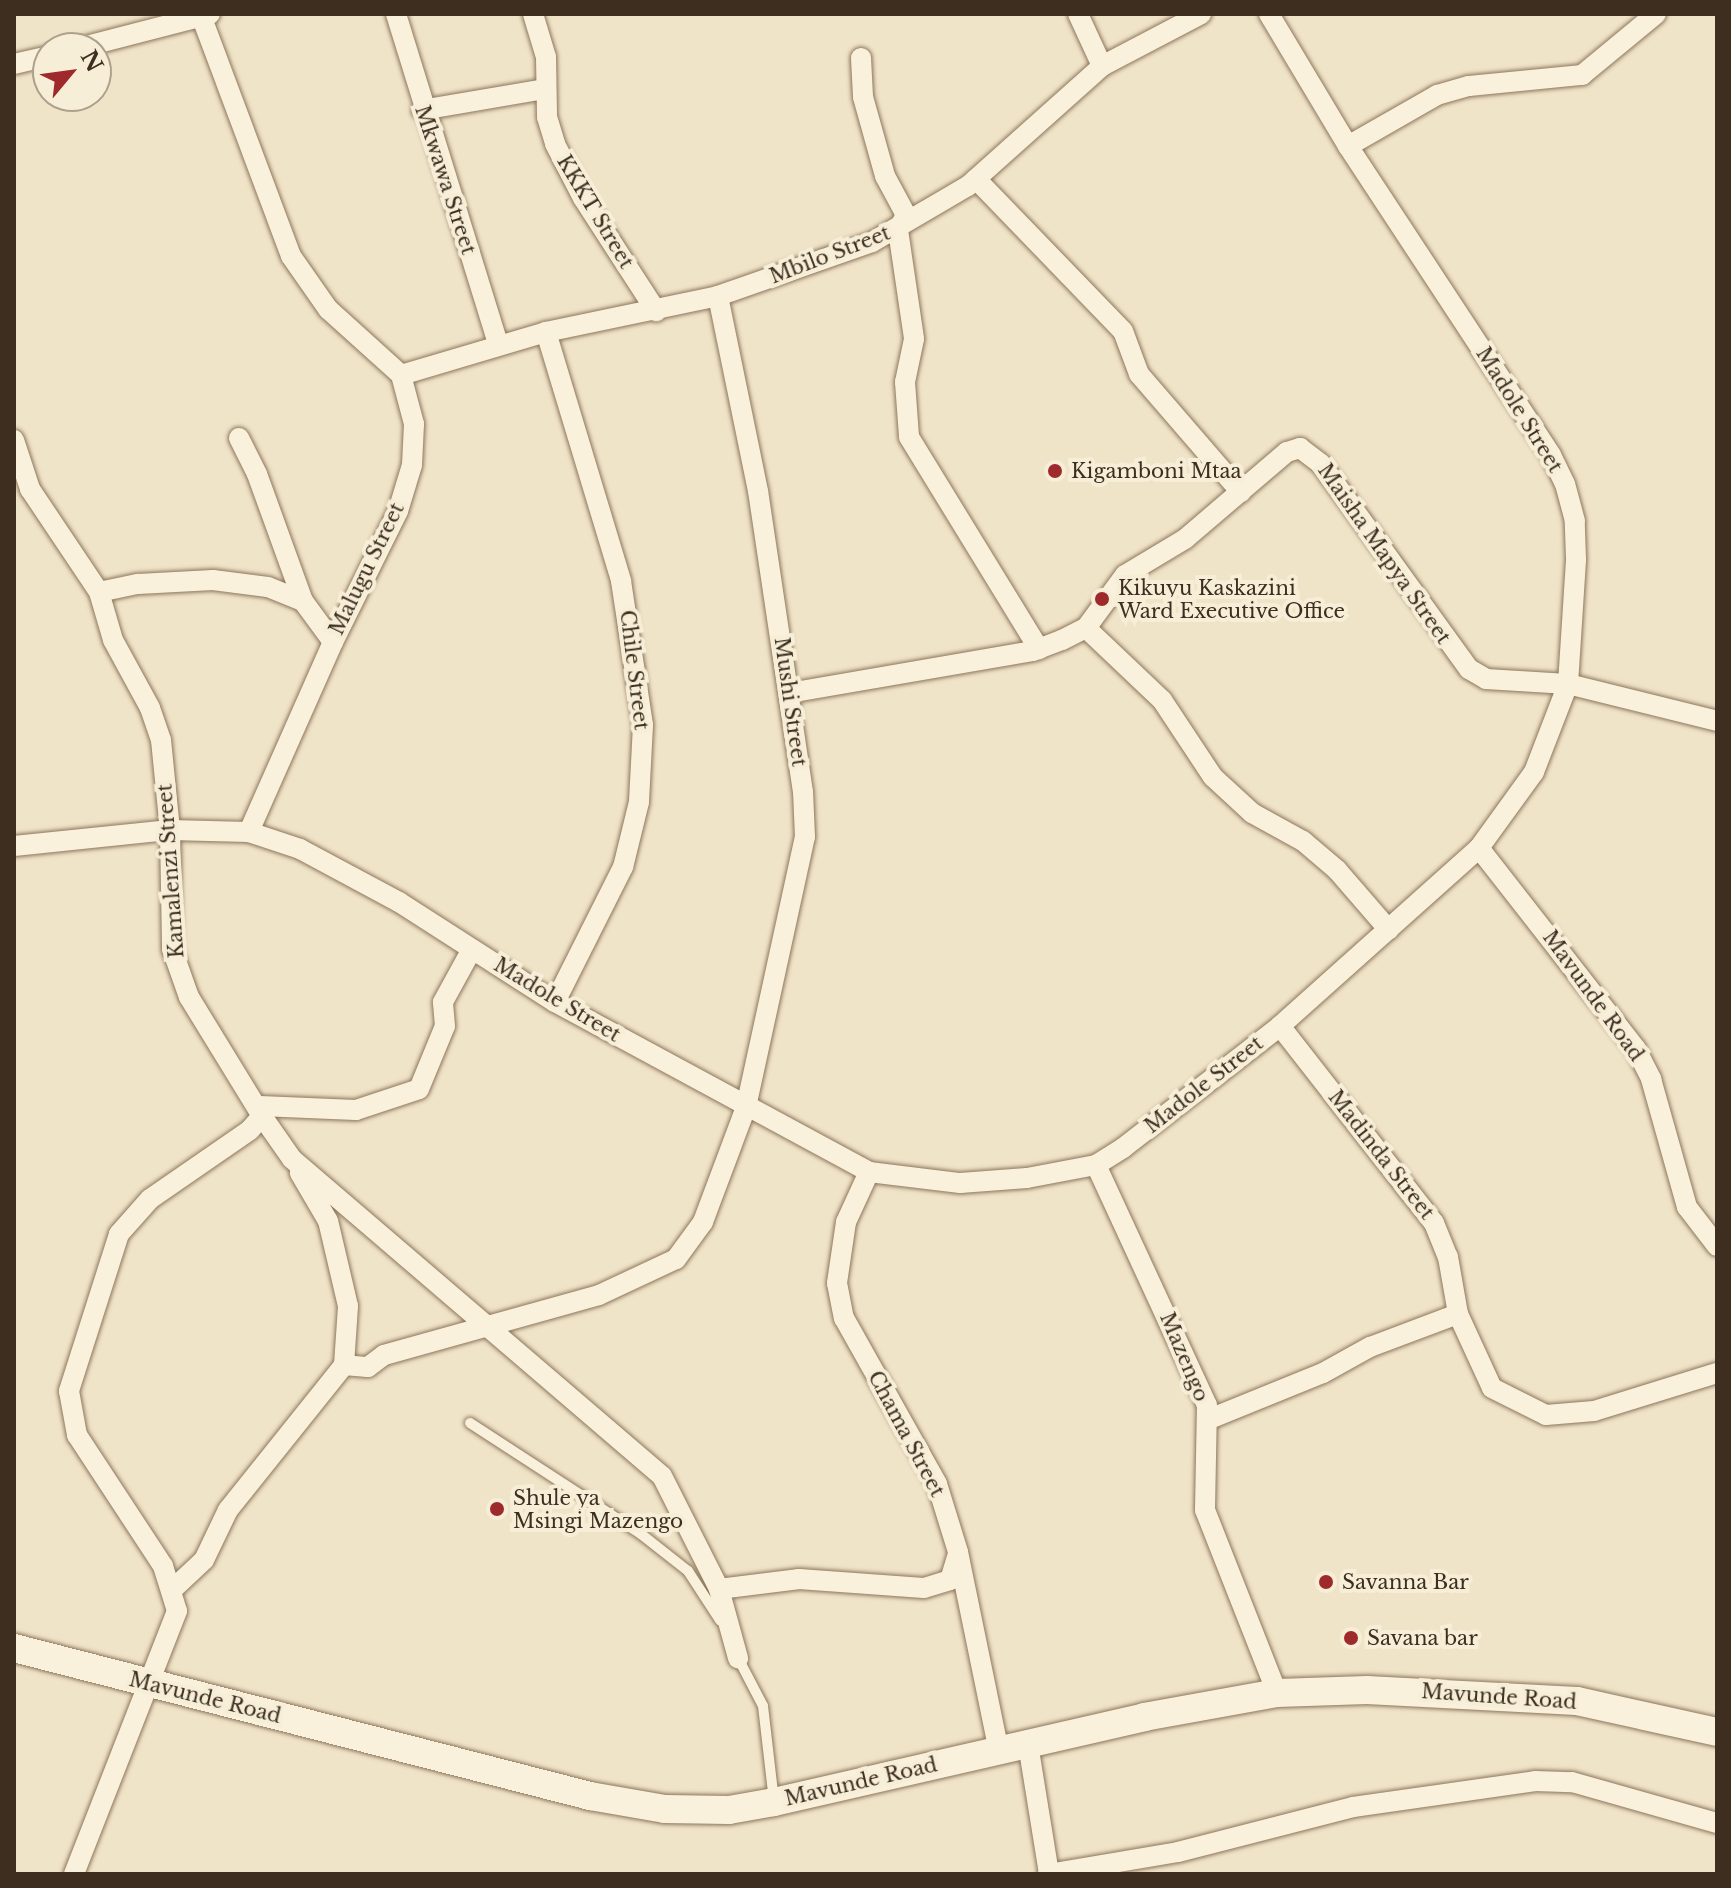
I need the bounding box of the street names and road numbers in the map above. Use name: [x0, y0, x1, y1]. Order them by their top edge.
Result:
street label: Mkwawa Street: [410, 102, 480, 258]
street label: KKKT Street: [552, 151, 638, 273]
street label: Mbilo Street: [766, 221, 894, 289]
street label: Madole Street: [1471, 343, 1567, 477]
street label: Maisha Mapya Street: [1313, 459, 1455, 649]
street label: Malugu Street: [325, 499, 409, 639]
street label: Chile Street: [615, 609, 653, 731]
street label: Mushi Street: [769, 636, 811, 768]
street label: Kamalenzi Street: [153, 783, 189, 959]
street label: Mavunde Road: [1538, 926, 1648, 1066]
street label: Madole Street: [489, 953, 625, 1047]
street label: Madole Street: [1140, 1031, 1268, 1139]
street label: Madinda Street: [1323, 1086, 1439, 1224]
street label: Mazengo: [1155, 1309, 1213, 1405]
street label: Chama Street: [863, 1367, 949, 1501]
street label: Mavunde Road: [127, 1668, 283, 1728]
street label: Mavunde Road: [1420, 1680, 1578, 1714]
street label: Mavunde Road: [782, 1753, 940, 1811]

